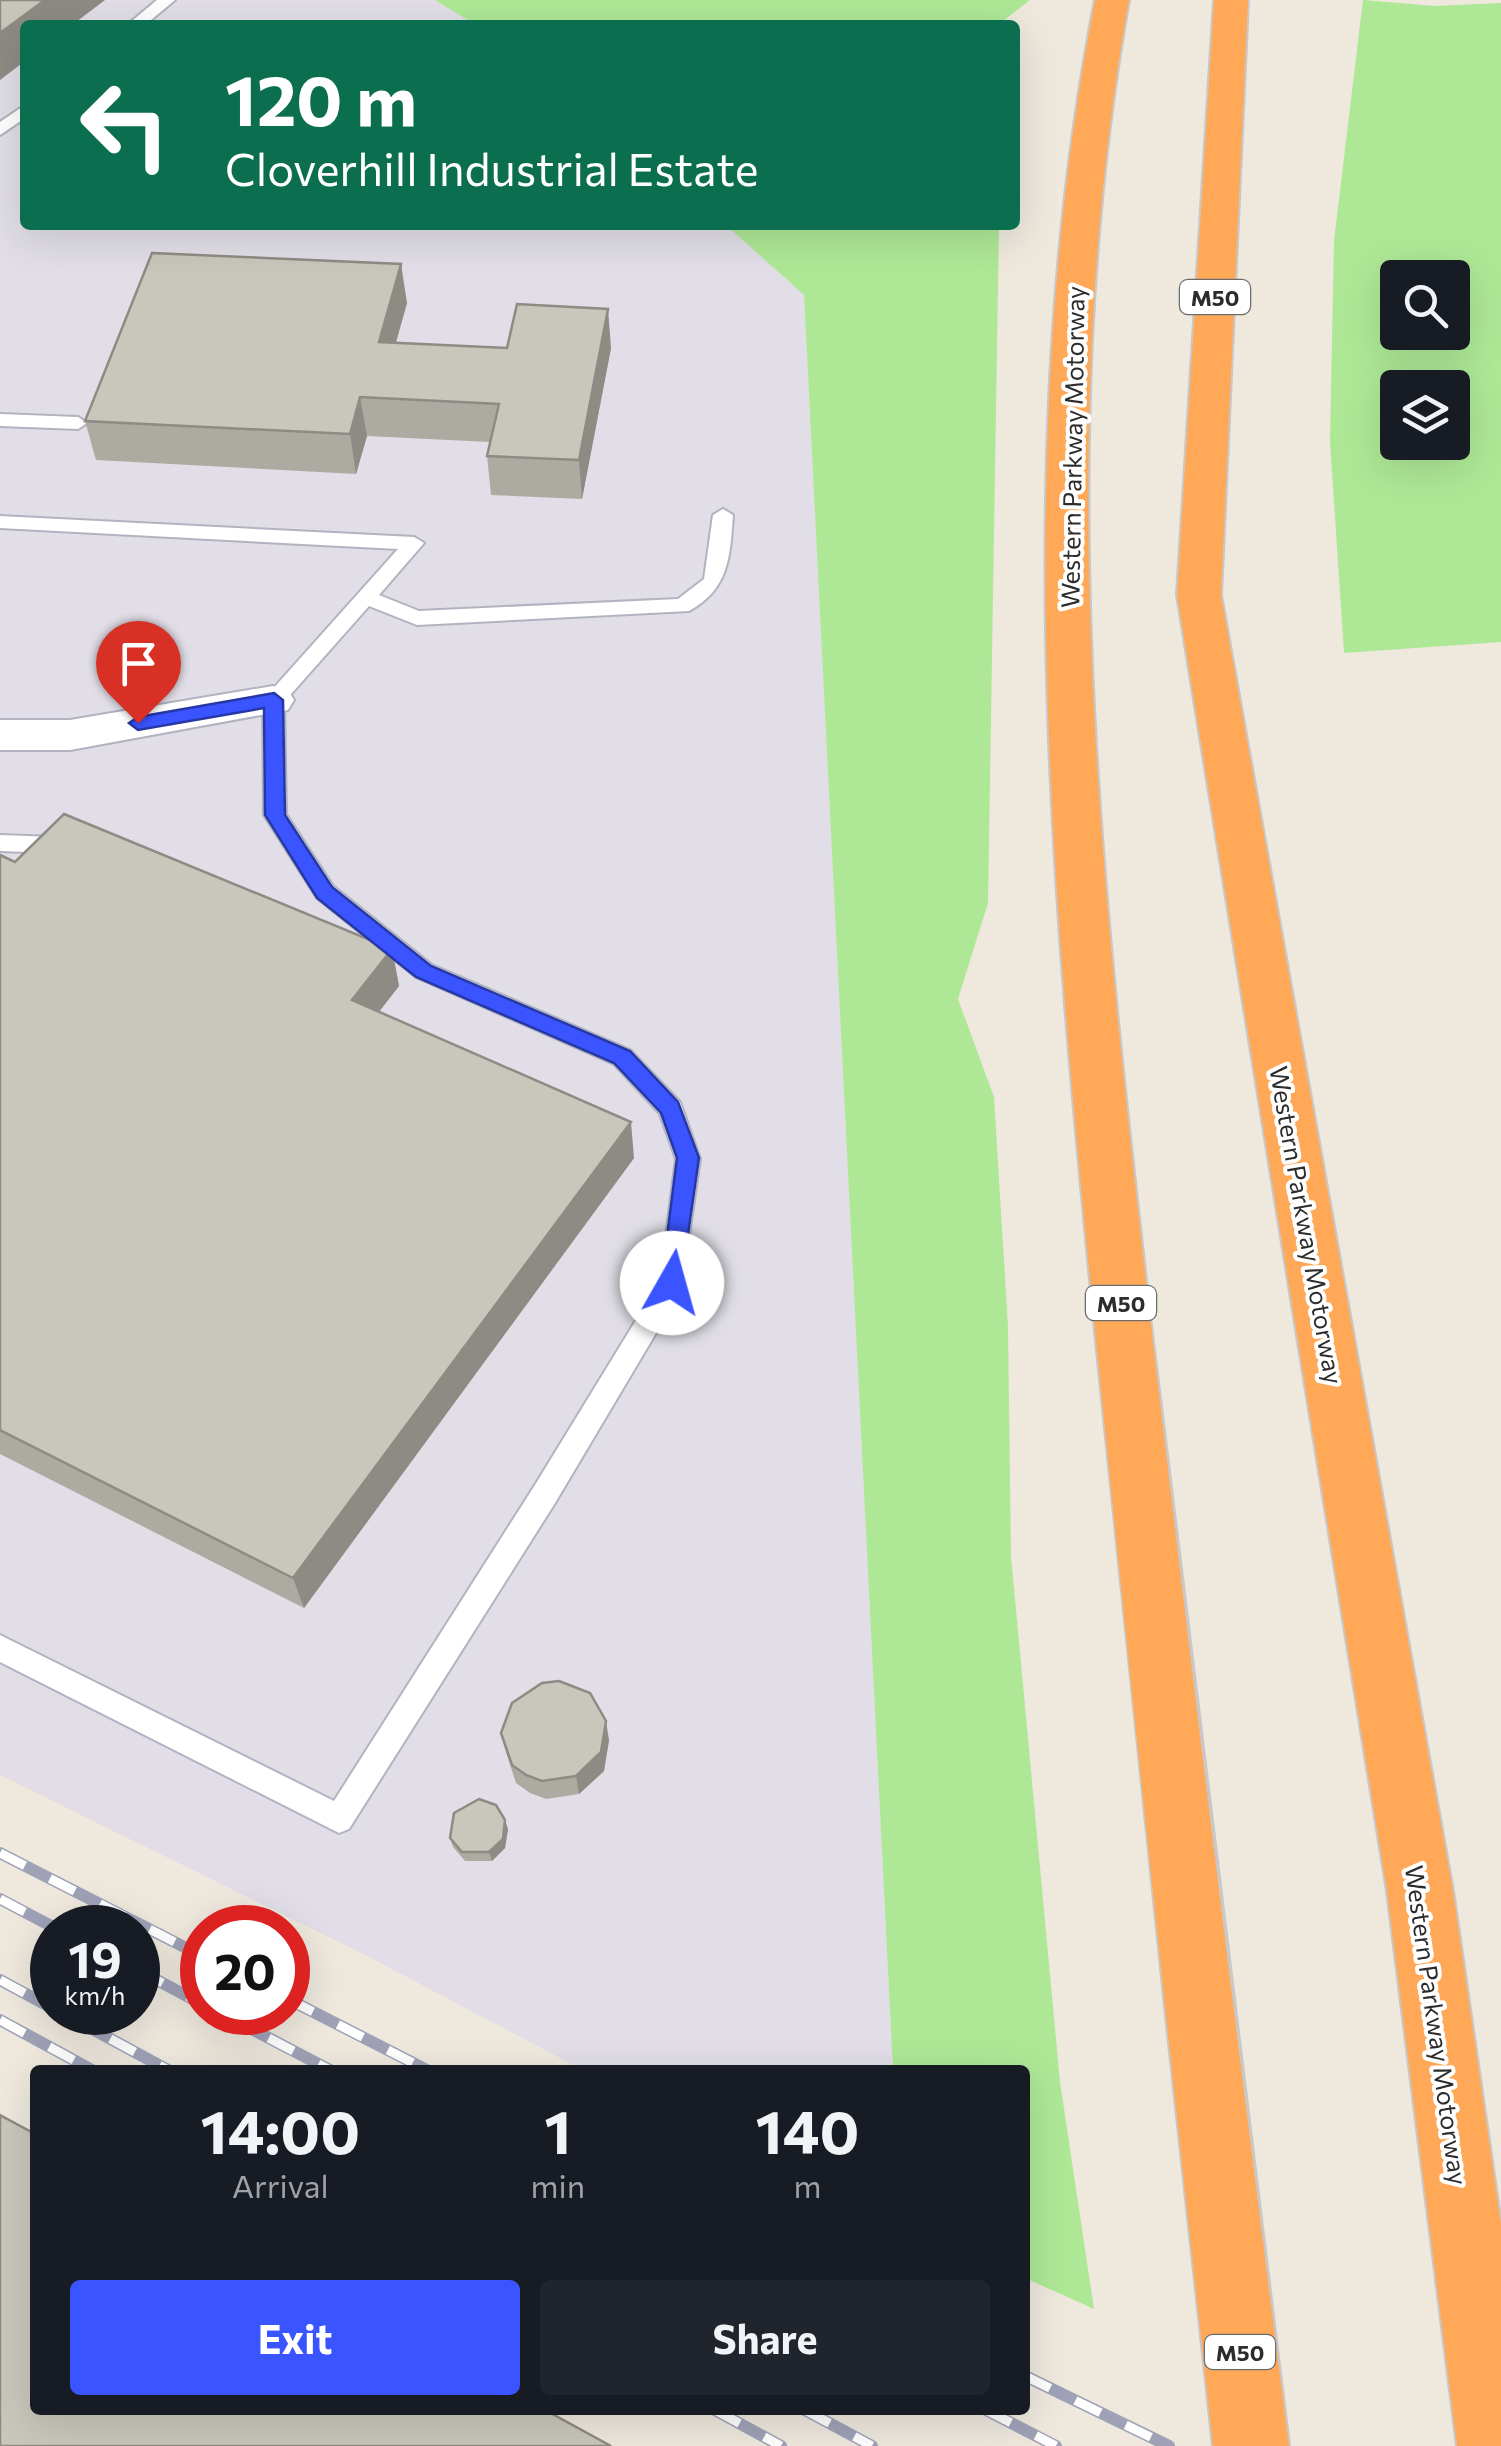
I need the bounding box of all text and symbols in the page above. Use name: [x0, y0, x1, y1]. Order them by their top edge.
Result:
text: 120 m: [225, 55, 417, 140]
icon: left: [60, 60, 190, 190]
text: Cloverhill Industrial Estate: [225, 140, 758, 195]
map controls: [1380, 260, 1470, 460]
button: search: [1380, 260, 1470, 350]
road number: M50: [1180, 280, 1250, 314]
street label: Western Parkway Motorway: [1054, 286, 1090, 608]
button: layers: [1380, 370, 1470, 460]
pin: [96, 621, 181, 724]
icon: arrive: [111, 636, 166, 691]
street label: Western Parkway Motorway: [1264, 1064, 1350, 1386]
position arrow: [620, 1231, 724, 1335]
road number: M50: [1086, 1286, 1156, 1320]
street label: Western Parkway Motorway: [1400, 1863, 1474, 2187]
speed limit sign: 20: [180, 1905, 310, 2035]
text: 19: [68, 1927, 122, 1988]
text: km/h: [65, 1980, 125, 2010]
text: 14:00: [201, 2093, 360, 2166]
text: 1: [544, 2093, 571, 2166]
text: 140: [756, 2093, 859, 2166]
text: Arrival: [232, 2165, 329, 2205]
text: min: [531, 2165, 585, 2205]
text: m: [794, 2165, 821, 2205]
button: Exit: [70, 2280, 520, 2395]
button: Share: [540, 2280, 990, 2395]
road number: M50: [1205, 2335, 1275, 2369]

